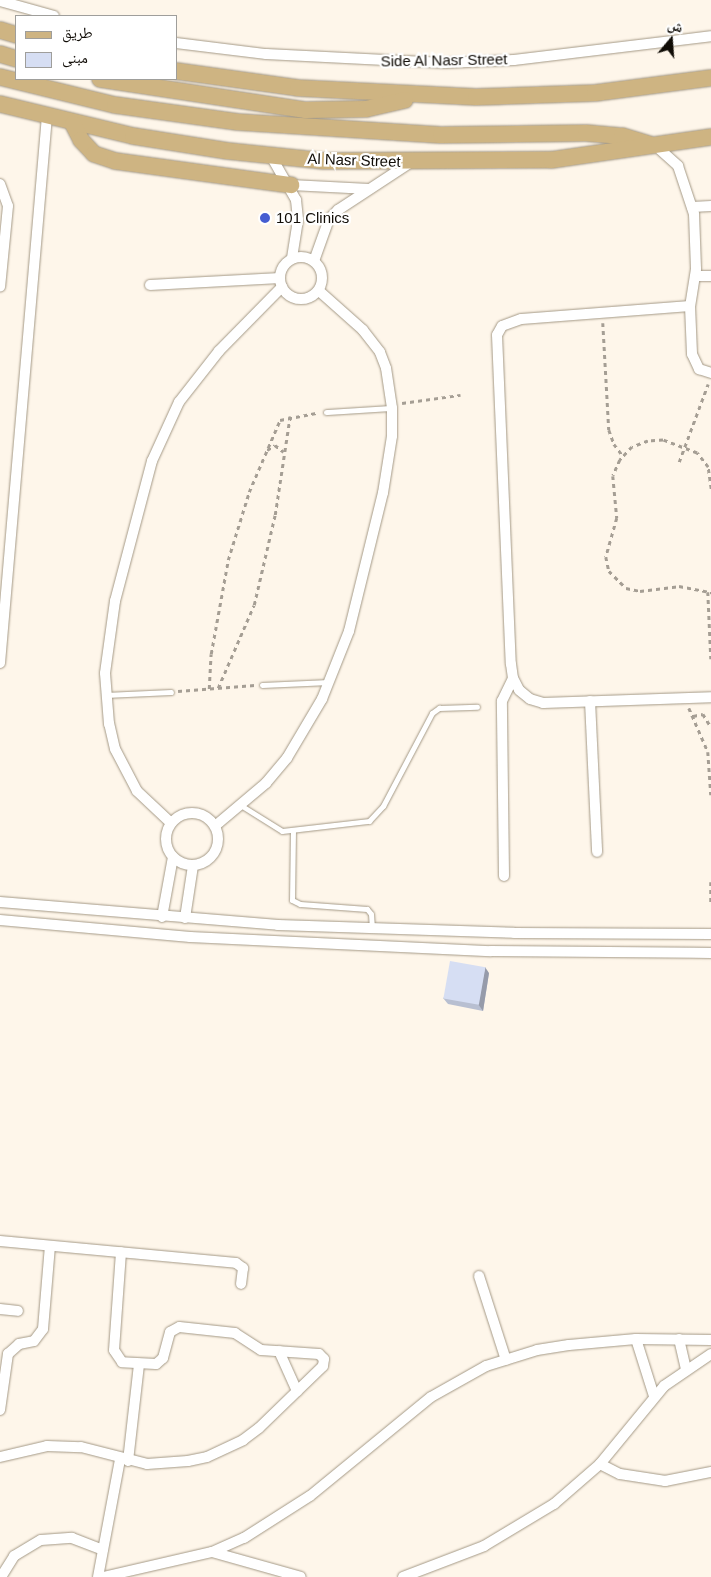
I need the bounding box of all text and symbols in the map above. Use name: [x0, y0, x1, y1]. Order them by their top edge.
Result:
legend: [15, 15, 178, 80]
north arrow: [646, 15, 696, 65]
text: ش: [666, 16, 685, 36]
text: طريق: [62, 24, 93, 41]
text: مبنى: [62, 49, 88, 66]
street label: Side Al Nasr Street: [380, 50, 508, 70]
street label: Al Nasr Street: [307, 149, 401, 171]
place label: 101 Clinics: [276, 209, 349, 227]
marker: 101 Clinics: [258, 211, 272, 225]

